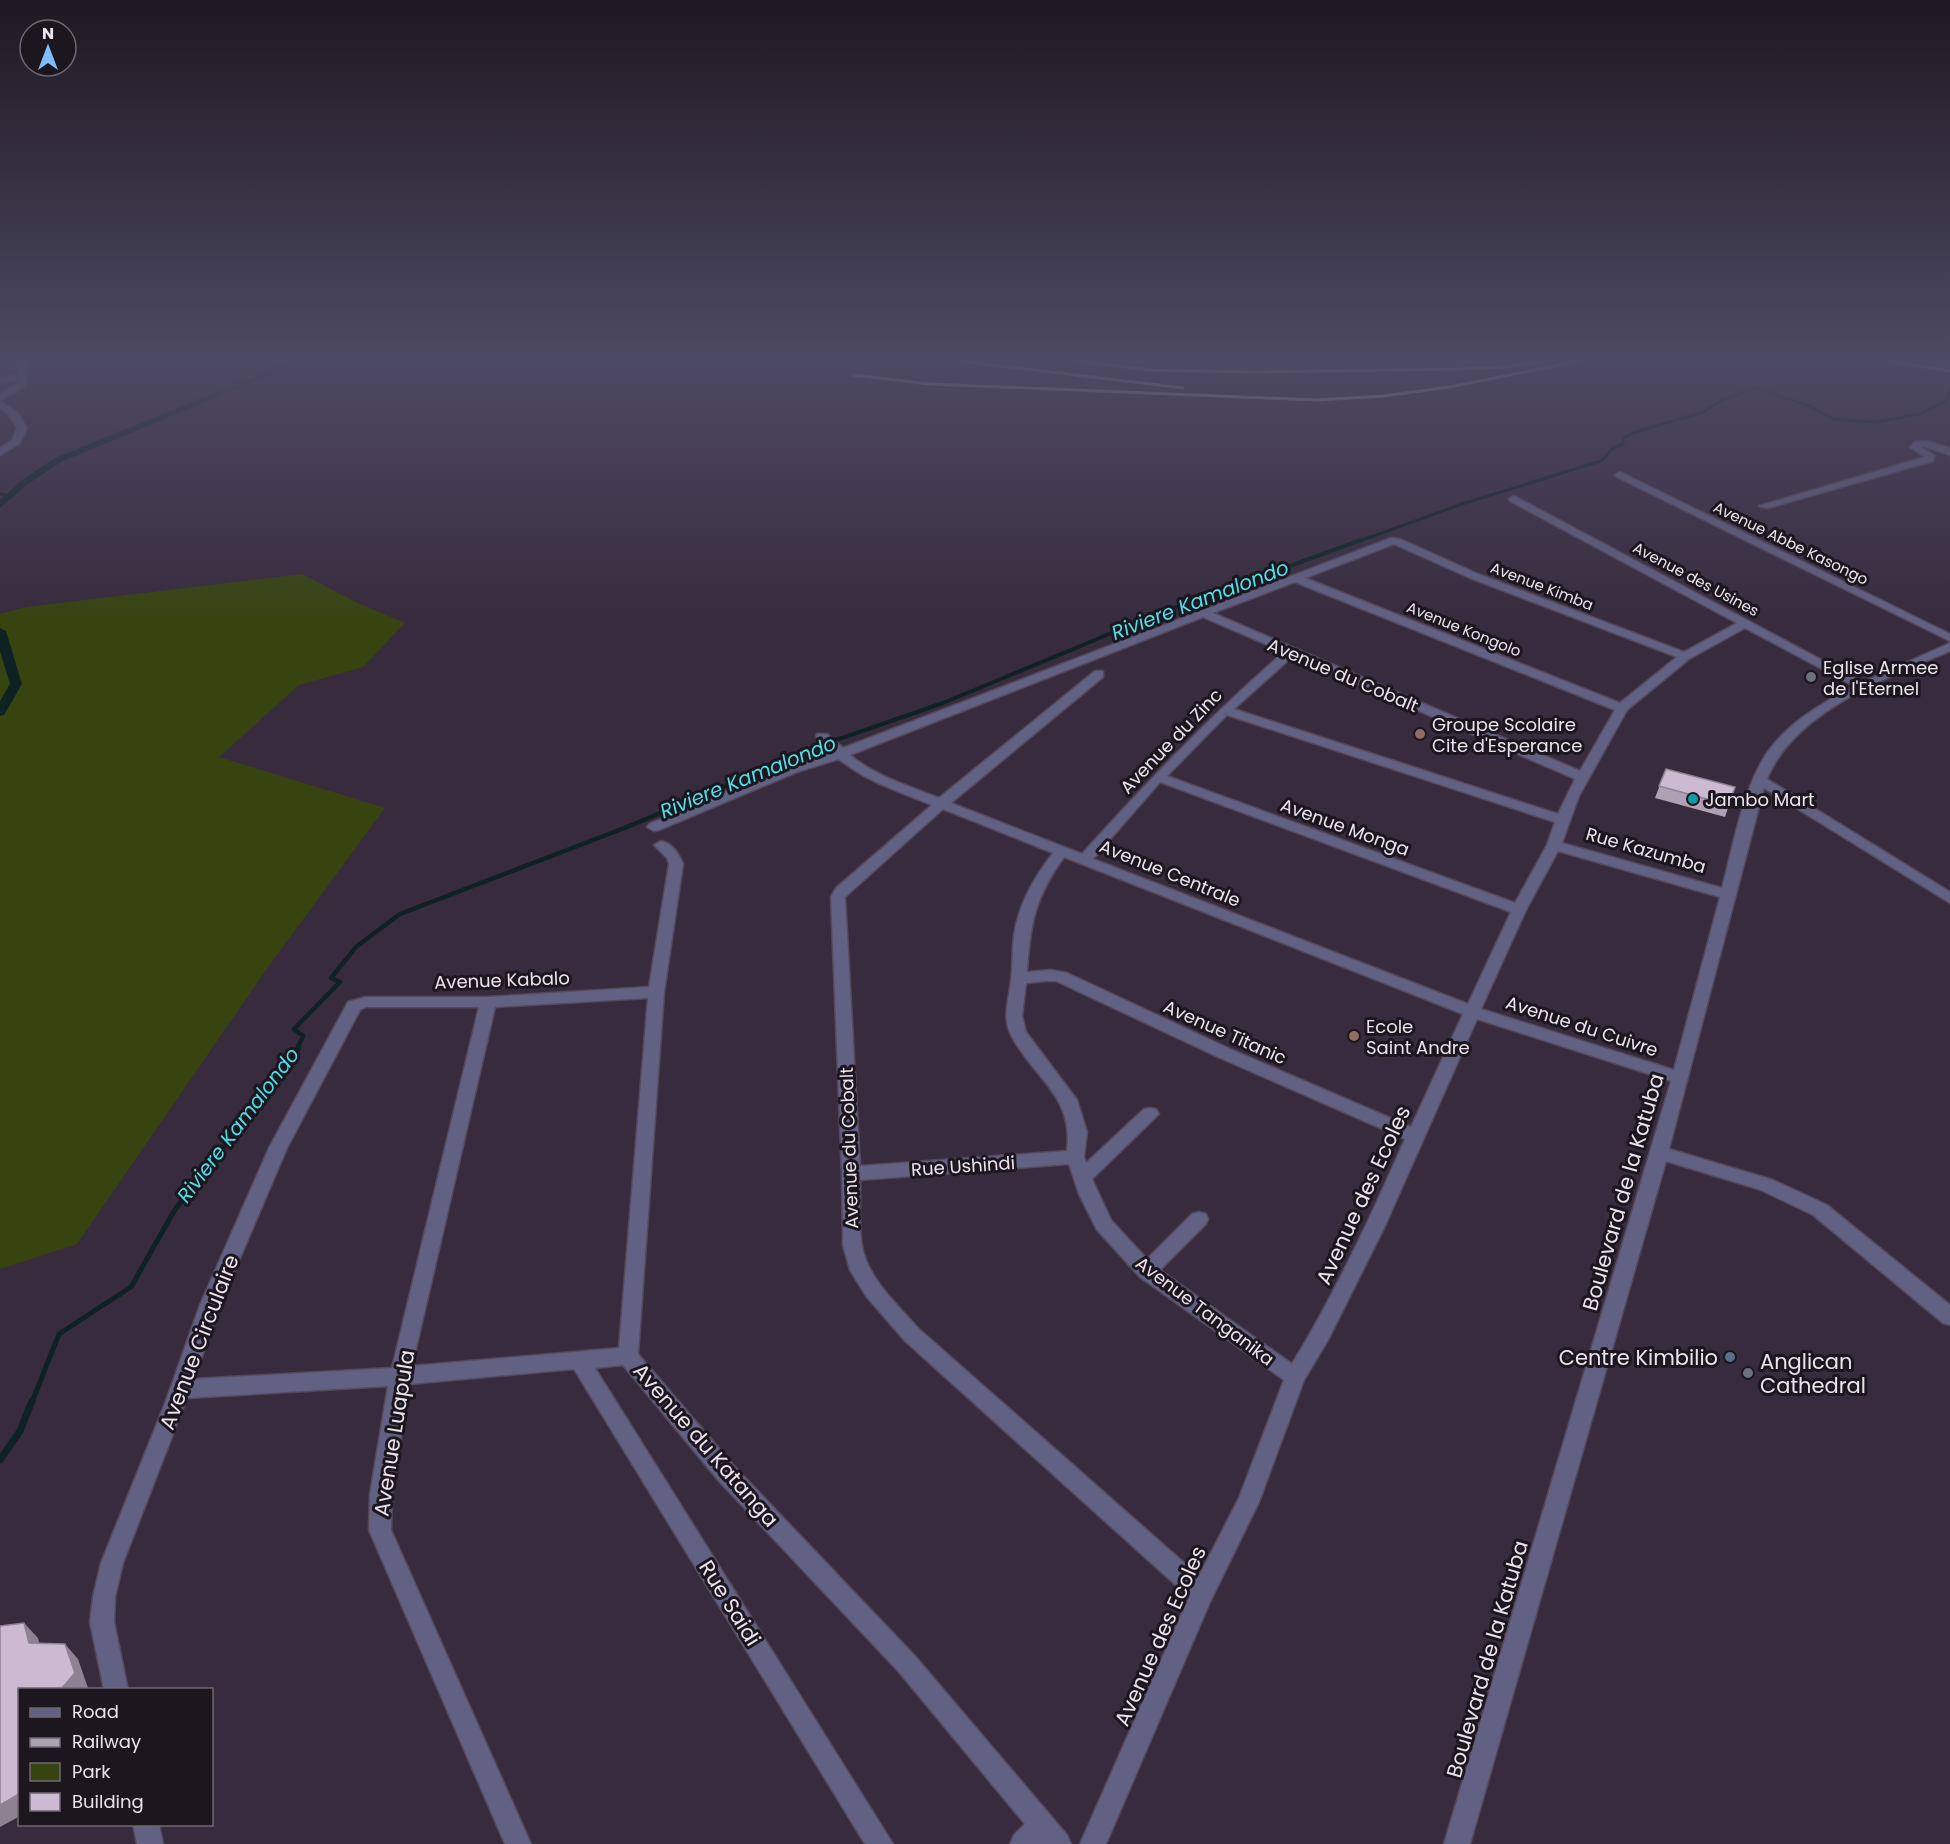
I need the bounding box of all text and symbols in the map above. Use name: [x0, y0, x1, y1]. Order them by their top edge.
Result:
north arrow: [18, 18, 78, 78]
text: N: [42, 22, 54, 45]
street label: Avenue Abbe Kasongo: [1710, 496, 1872, 590]
street label: Avenue des Usines: [1629, 537, 1763, 621]
water label: Riviere Kamalondo: [1107, 553, 1293, 647]
street label: Avenue Kimba: [1487, 557, 1597, 615]
street label: Avenue Kongolo: [1404, 596, 1524, 662]
street label: Avenue du Cobalt: [1264, 632, 1422, 718]
place label: Eglise Armee de l'Eternel: [1823, 655, 1938, 701]
marker: Eglise Armee de l'Eternel: [1804, 670, 1818, 684]
street label: Avenue du Zinc: [1114, 683, 1228, 799]
place label: Groupe Scolaire Cite d'Esperance: [1432, 712, 1582, 758]
marker: Groupe Scolaire Cite d'Esperance: [1413, 727, 1427, 741]
water label: Riviere Kamalondo: [656, 729, 840, 825]
place label: Jambo Mart: [1705, 787, 1815, 812]
street label: Avenue Monga: [1277, 792, 1413, 862]
marker: Jambo Mart: [1686, 792, 1700, 806]
street label: Rue Kazumba: [1583, 821, 1709, 879]
street label: Avenue Centrale: [1096, 833, 1244, 913]
street label: Avenue Kabalo: [434, 965, 570, 995]
street label: Avenue du Cuivre: [1503, 990, 1661, 1062]
street label: Avenue Titanic: [1160, 994, 1291, 1070]
place label: Ecole Saint Andre: [1366, 1014, 1470, 1060]
marker: Ecole Saint Andre: [1347, 1029, 1361, 1043]
water label: Riviere Kamalondo: [170, 1042, 306, 1208]
street label: Avenue du Cobalt: [834, 1067, 864, 1229]
street label: Boulevard de la Katuba: [1575, 1070, 1671, 1314]
street label: Avenue des Ecoles: [1309, 1101, 1417, 1289]
street label: Rue Ushindi: [910, 1150, 1016, 1182]
street label: Avenue Circulaire: [152, 1250, 246, 1434]
street label: Avenue Tanganika: [1131, 1251, 1279, 1371]
place label: Centre Kimbilio: [1559, 1343, 1718, 1372]
place label: Anglican Cathedral: [1760, 1347, 1866, 1400]
street label: Avenue Luapula: [367, 1348, 421, 1518]
marker: Centre Kimbilio: [1723, 1350, 1737, 1364]
street label: Avenue du Katanga: [627, 1357, 785, 1533]
marker: Anglican Cathedral: [1741, 1366, 1755, 1380]
street label: Boulevard de la Katuba: [1439, 1537, 1535, 1781]
street label: Avenue des Ecoles: [1107, 1541, 1213, 1731]
street label: Rue Saidi: [692, 1555, 768, 1651]
legend: [18, 1688, 213, 1826]
text: Road: [72, 1699, 119, 1724]
text: Railway: [72, 1729, 141, 1754]
text: Park: [72, 1759, 111, 1784]
text: Building: [72, 1789, 144, 1814]

